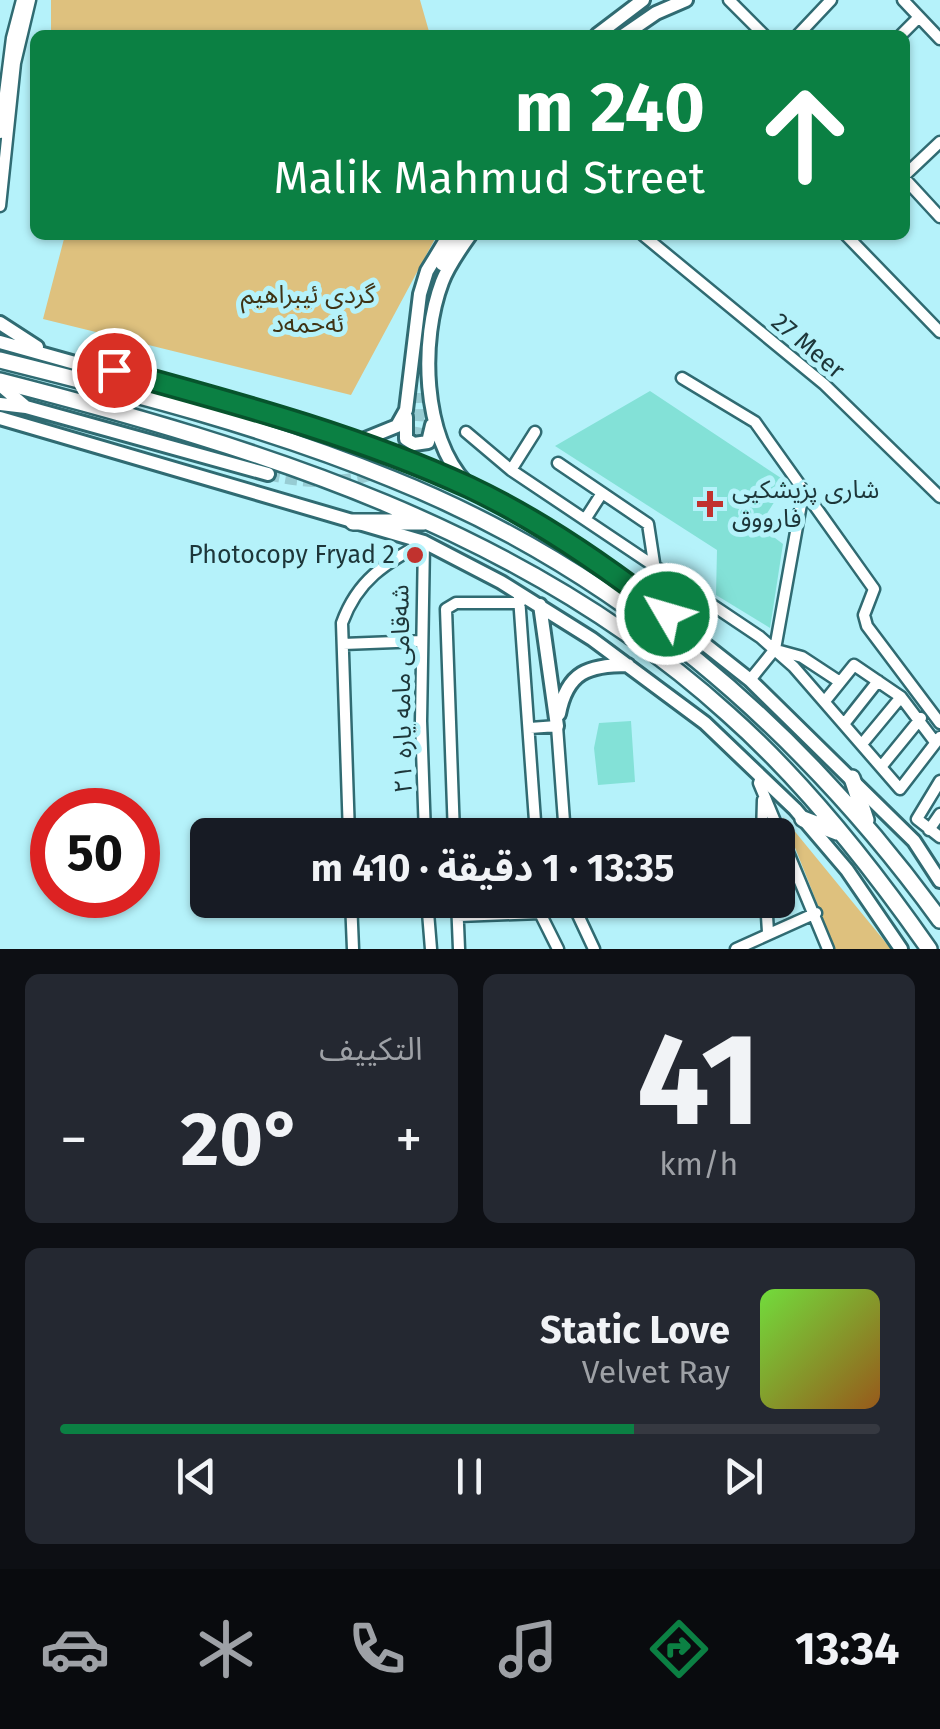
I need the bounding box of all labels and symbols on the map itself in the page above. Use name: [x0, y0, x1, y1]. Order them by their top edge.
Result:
park label: گردی ئیبراھیم ئەحمەد: [241, 280, 376, 339]
street label: 27 Meer: [765, 307, 851, 385]
pin: [72, 328, 157, 413]
place label: شاری پزیشکیی فارووق: [732, 475, 879, 534]
marker: شاری پزیشکیی فارووق: [697, 491, 723, 517]
place label: Photocopy Fryad 2: [188, 540, 395, 570]
marker: Photocopy Fryad 2: [404, 544, 426, 566]
position arrow: [615, 562, 719, 666]
street label: شەقامی مامە یارە ٢١: [385, 584, 419, 794]
speed limit sign: 50: [30, 788, 160, 918]

